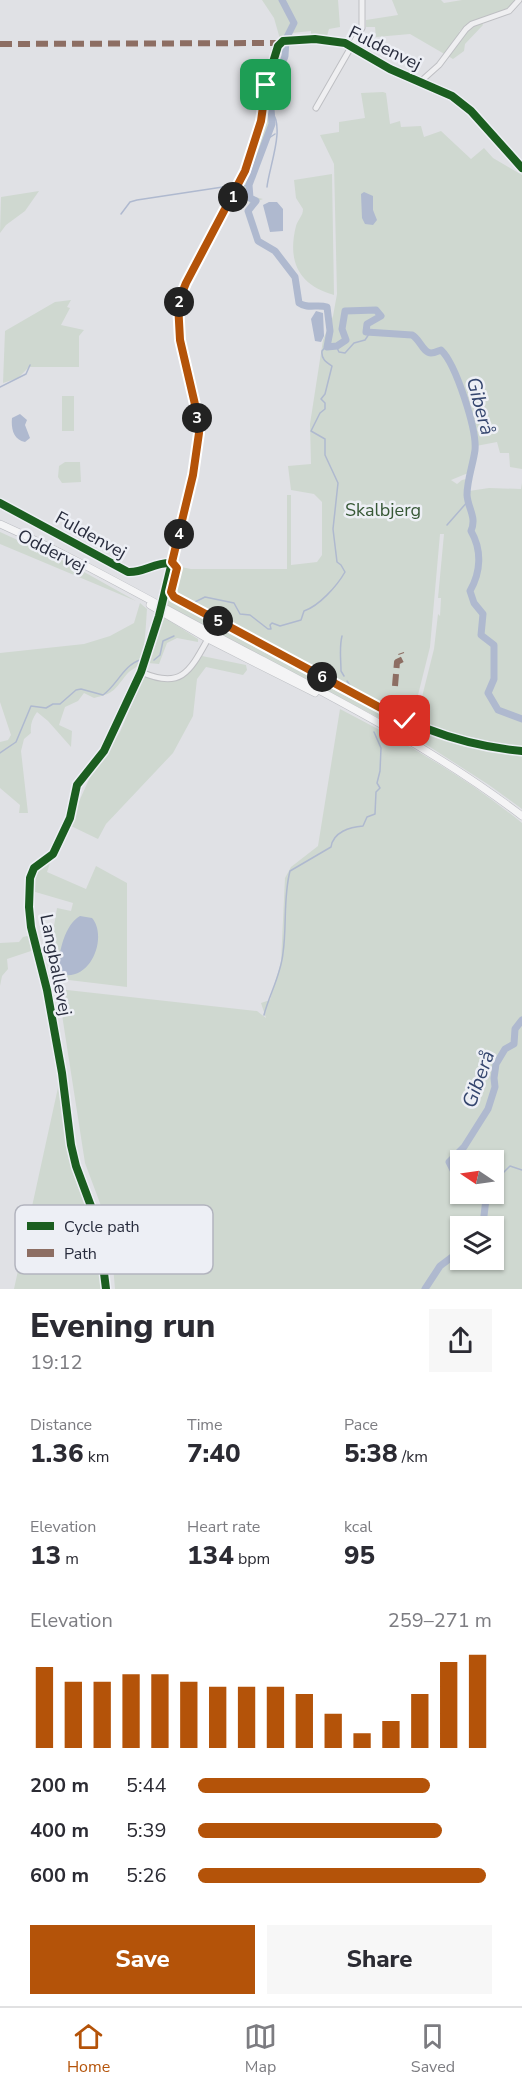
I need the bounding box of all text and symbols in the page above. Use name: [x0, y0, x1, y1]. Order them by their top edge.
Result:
street label: Fuldenvej: [345, 20, 425, 76]
pin: [240, 59, 291, 110]
icon: arrive: [249, 68, 282, 101]
pin: 1: [218, 182, 248, 212]
text: 1: [228, 186, 238, 208]
pin: 2: [164, 287, 194, 317]
text: 2: [174, 291, 184, 313]
water label: Giberå: [460, 374, 501, 438]
pin: 3: [182, 403, 212, 433]
text: 3: [192, 407, 202, 429]
park label: Skalbjerg: [345, 498, 421, 522]
street label: Fuldenvej: [51, 506, 131, 564]
pin: 4: [164, 519, 194, 549]
street label: Oddervej: [13, 523, 91, 579]
text: 4: [174, 523, 184, 545]
pin: 5: [203, 606, 233, 636]
text: 5: [213, 610, 223, 632]
pin: 6: [307, 662, 337, 692]
text: 6: [317, 666, 327, 688]
pin: [379, 695, 430, 746]
icon: check: [388, 704, 421, 737]
street label: Langballevej: [34, 912, 78, 1018]
water label: Giberå: [456, 1047, 501, 1112]
north arrow: [450, 1150, 504, 1204]
map controls: [450, 1150, 504, 1270]
legend: [15, 1205, 213, 1274]
text: Cycle path: [64, 1216, 140, 1238]
button: layers: [450, 1216, 504, 1270]
text: Path: [64, 1243, 97, 1265]
text: Evening run: [30, 1304, 215, 1349]
button: share: [429, 1309, 492, 1372]
text: 19:12: [30, 1349, 83, 1376]
text: Distance: [30, 1414, 92, 1436]
text: Time: [187, 1414, 223, 1436]
text: Pace: [344, 1414, 378, 1436]
text: 1.36: [30, 1436, 84, 1471]
text: 7:40: [187, 1436, 241, 1471]
text: 5:38: [344, 1436, 398, 1471]
text: km: [84, 1446, 109, 1468]
text: /km: [398, 1446, 428, 1468]
text: Elevation: [30, 1516, 96, 1538]
text: Heart rate: [187, 1516, 260, 1538]
text: kcal: [344, 1516, 372, 1538]
text: 13: [30, 1538, 61, 1573]
text: 134: [187, 1538, 234, 1573]
text: 95: [344, 1538, 375, 1573]
text: m: [61, 1548, 79, 1570]
text: bpm: [234, 1548, 270, 1570]
text: Elevation: [30, 1607, 113, 1634]
text: 259–271 m: [388, 1607, 492, 1634]
text: 200 m: [30, 1772, 89, 1799]
text: 5:44: [126, 1772, 167, 1799]
text: 400 m: [30, 1817, 89, 1844]
text: 5:39: [126, 1817, 167, 1844]
text: 600 m: [30, 1862, 89, 1889]
text: 5:26: [126, 1862, 167, 1889]
button: Save: [30, 1925, 255, 1994]
button: Share: [267, 1925, 492, 1994]
tab: Home: [67, 2020, 110, 2078]
tab: Map: [244, 2020, 277, 2078]
tab: Saved: [411, 2020, 455, 2078]

